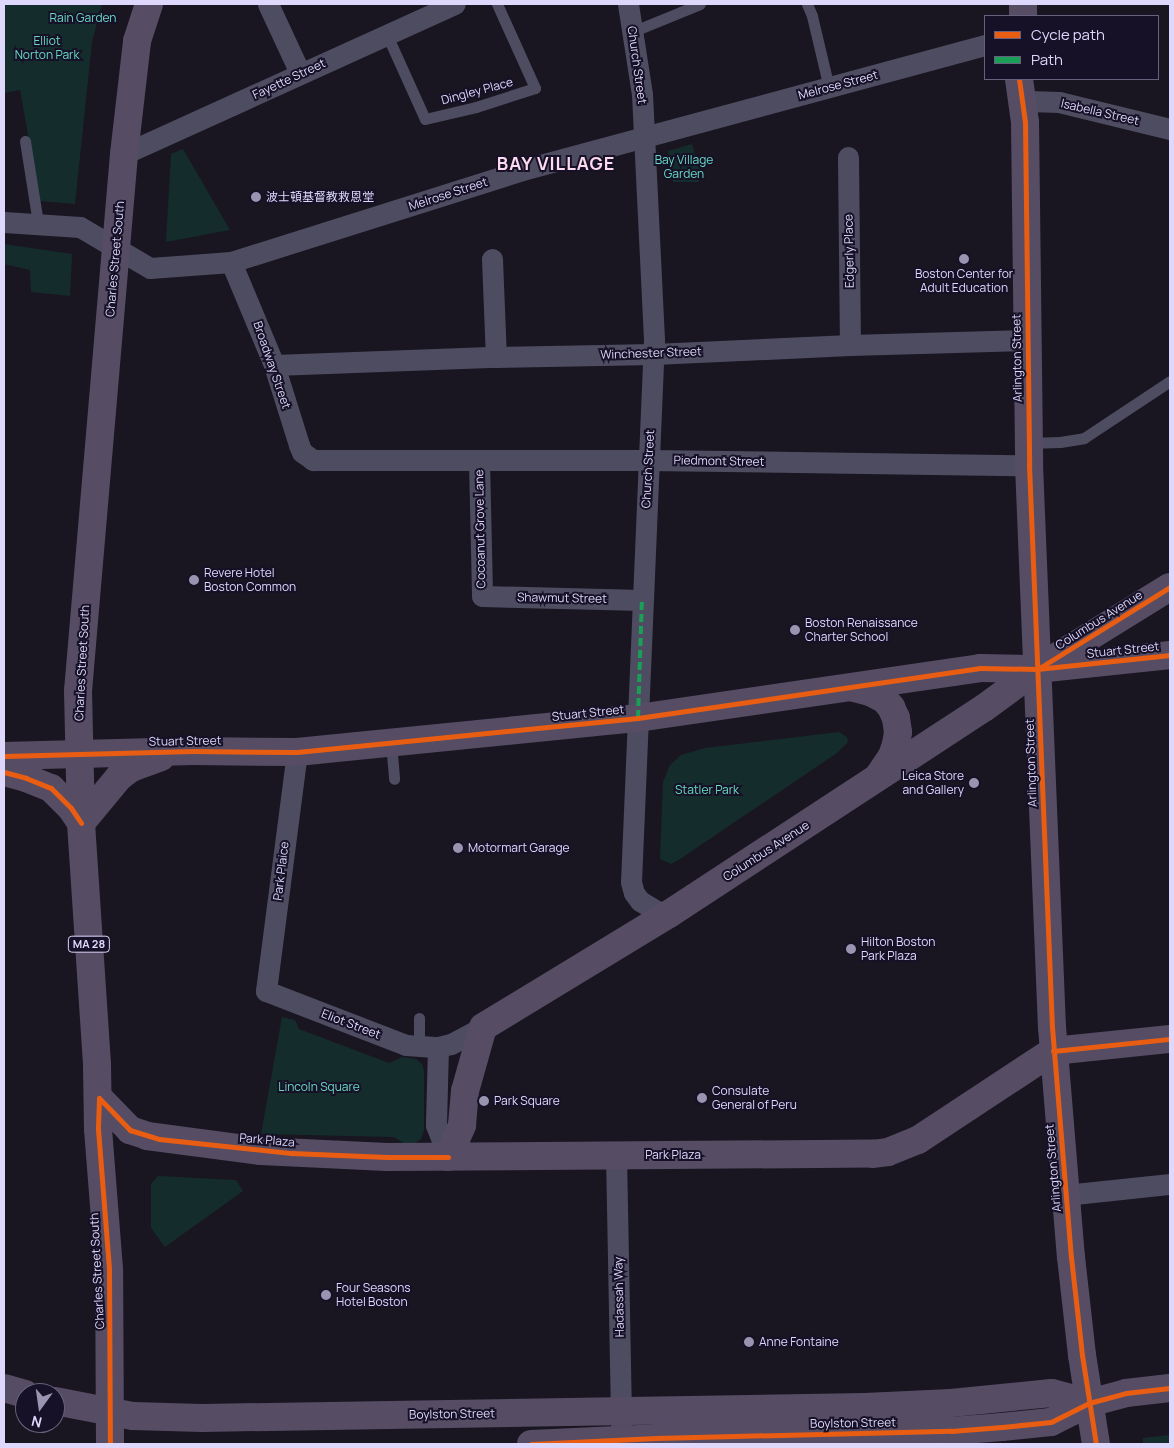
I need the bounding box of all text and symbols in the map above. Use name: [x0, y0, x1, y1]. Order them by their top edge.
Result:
park label: Rain Garden: [50, 11, 116, 25]
legend: [984, 15, 1159, 80]
text: Cycle path: [1031, 24, 1105, 45]
street label: Church Street: [624, 25, 650, 105]
park label: Elliot Norton Park: [15, 34, 79, 62]
text: Path: [1031, 49, 1063, 70]
street label: Fayette Street: [250, 56, 328, 102]
street label: Melrose Street: [796, 67, 880, 103]
street label: Dingley Place: [440, 75, 514, 107]
street label: Isabella Street: [1060, 96, 1140, 128]
district label: BAY VILLAGE: [495, 152, 617, 174]
park label: Bay Village Garden: [655, 153, 713, 181]
street label: Melrose Street: [407, 174, 489, 214]
place label: 波士頓基督教救恩堂: [266, 190, 374, 204]
marker: 波士頓基督教救恩堂: [250, 191, 262, 203]
street label: Charles Street South: [103, 200, 127, 318]
street label: Edgerly Place: [841, 214, 857, 288]
marker: Boston Center for Adult Education: [958, 253, 970, 265]
place label: Boston Center for Adult Education: [915, 267, 1013, 295]
street label: Arlington Street: [1009, 314, 1025, 402]
street label: Broadway Street: [250, 319, 294, 411]
street label: Winchester Street: [600, 344, 702, 362]
street label: Church Street: [639, 429, 657, 509]
street label: Piedmont Street: [673, 453, 765, 469]
street label: Cocoanut Grove Lane: [472, 469, 488, 589]
place label: Revere Hotel Boston Common: [204, 566, 296, 594]
marker: Revere Hotel Boston Common: [188, 574, 200, 586]
street label: Columbus Avenue: [1053, 587, 1145, 653]
street label: Shawmut Street: [517, 590, 607, 606]
street label: Charles Street South: [72, 604, 92, 722]
place label: Boston Renaissance Charter School: [805, 616, 918, 644]
marker: Boston Renaissance Charter School: [789, 624, 801, 636]
street label: Stuart Street: [1086, 639, 1160, 661]
street label: Stuart Street: [551, 702, 625, 724]
street label: Arlington Street: [1022, 719, 1040, 807]
street label: Stuart Street: [148, 733, 222, 749]
place label: Leica Store and Gallery: [902, 769, 964, 797]
marker: Leica Store and Gallery: [968, 777, 980, 789]
park label: Statler Park: [675, 783, 739, 797]
street label: Columbus Avenue: [720, 818, 812, 884]
street label: Park Plaice: [270, 841, 292, 901]
place label: Motormart Garage: [468, 841, 570, 855]
marker: Motormart Garage: [452, 842, 464, 854]
place label: Hilton Boston Park Plaza: [861, 935, 935, 963]
road number: MA 28: [68, 936, 110, 952]
marker: Hilton Boston Park Plaza: [845, 943, 857, 955]
street label: Eliot Street: [319, 1006, 383, 1042]
park label: Lincoln Square: [278, 1080, 360, 1094]
place label: Consulate General of Peru: [712, 1084, 797, 1112]
marker: Consulate General of Peru: [696, 1092, 708, 1104]
place label: Park Square: [494, 1094, 560, 1108]
marker: Park Square: [478, 1095, 490, 1107]
street label: Arlington Street: [1042, 1123, 1064, 1213]
street label: Park Plaza: [239, 1130, 295, 1150]
street label: Park Plaza: [645, 1148, 701, 1162]
street label: Charles Street South: [87, 1212, 107, 1330]
street label: Hadassah Way: [611, 1256, 627, 1338]
place label: Four Seasons Hotel Boston: [336, 1281, 411, 1309]
marker: Four Seasons Hotel Boston: [320, 1289, 332, 1301]
place label: Anne Fontaine: [759, 1335, 839, 1349]
marker: Anne Fontaine: [743, 1336, 755, 1348]
north arrow: [15, 1383, 65, 1433]
street label: Boylston Street: [409, 1406, 495, 1422]
text: N: [29, 1412, 44, 1433]
street label: Boylston Street: [810, 1415, 896, 1431]

